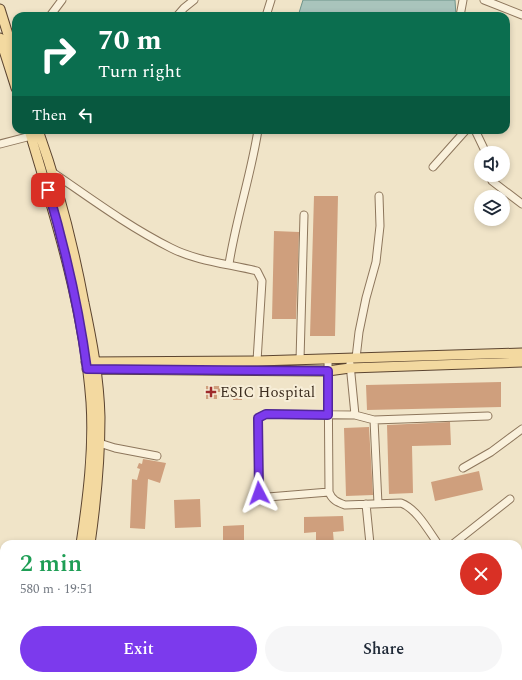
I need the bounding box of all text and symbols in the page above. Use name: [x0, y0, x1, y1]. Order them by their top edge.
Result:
text: 70 m: [98, 19, 162, 62]
icon: right: [32, 28, 84, 80]
text: Turn right: [98, 58, 181, 85]
text: Then: [32, 104, 67, 127]
icon: left: [75, 104, 97, 126]
map controls: [474, 146, 510, 226]
button: sound: [474, 146, 510, 182]
pin: [31, 173, 65, 207]
icon: arrive: [37, 179, 59, 201]
button: layers: [474, 190, 510, 226]
place label: ESIC Hospital: [220, 381, 315, 404]
marker: ESIC Hospital: [205, 386, 217, 398]
position arrow: [238, 472, 280, 514]
text: 2 min: [20, 546, 82, 582]
button: close: [460, 553, 502, 595]
text: 580 m · 19:51: [20, 579, 93, 599]
button: Exit: [20, 626, 257, 672]
button: Share: [265, 626, 502, 672]

